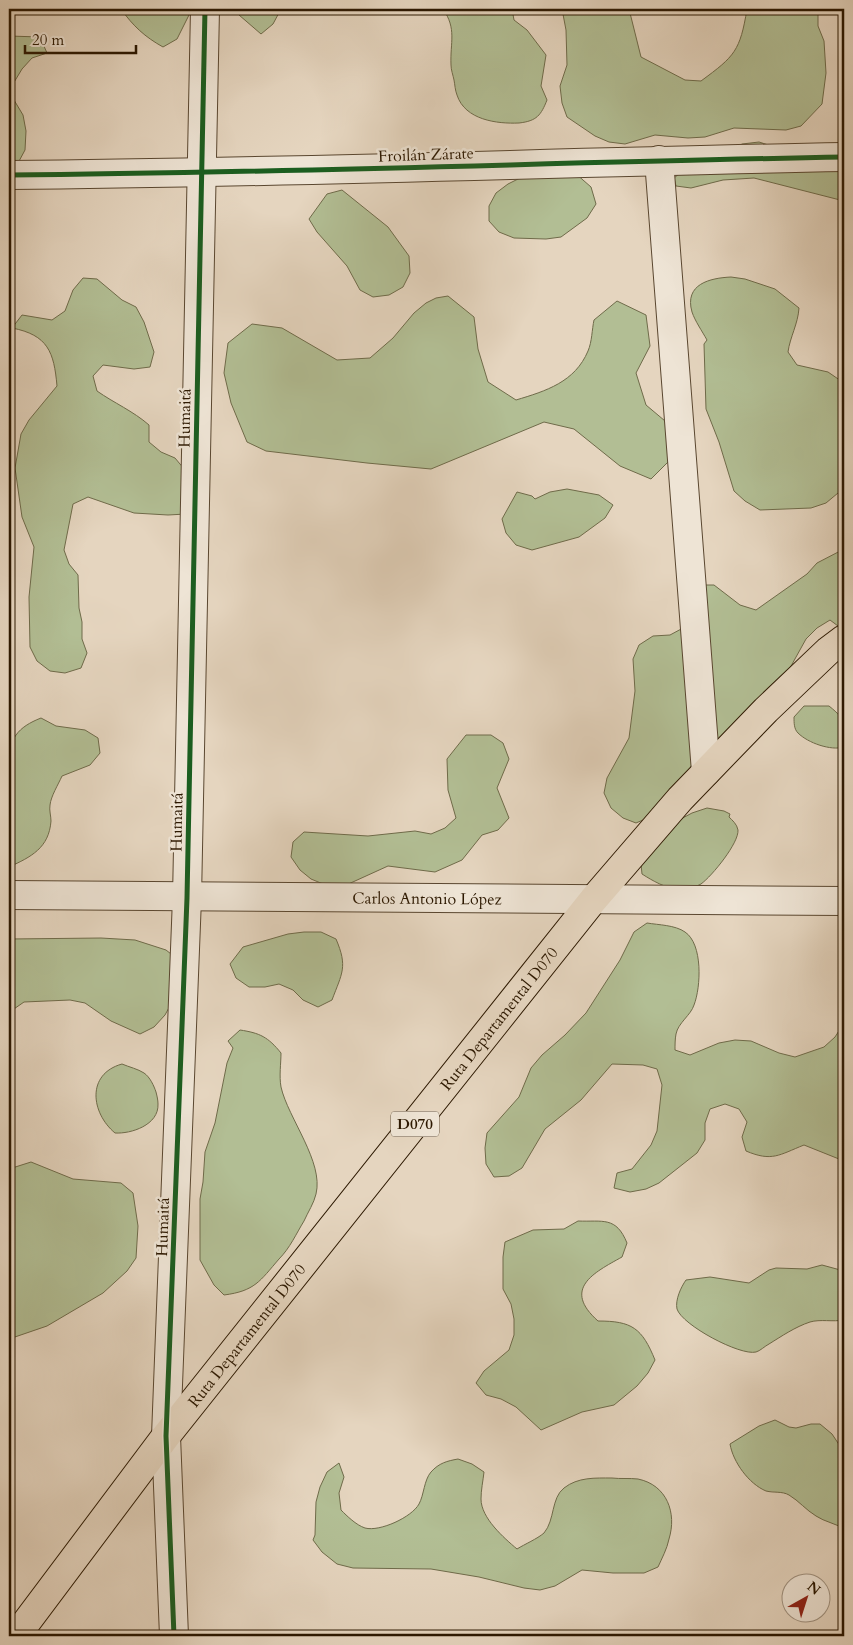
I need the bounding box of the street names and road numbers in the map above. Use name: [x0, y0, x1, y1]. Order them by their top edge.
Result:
street label: Froilán Zárate: [378, 142, 474, 168]
street label: Humaitá: [173, 388, 197, 448]
street label: Humaitá: [165, 792, 189, 852]
street label: Carlos Antonio López: [352, 887, 502, 911]
street label: Ruta Departamental D070: [436, 943, 563, 1095]
road number: D070: [391, 1112, 439, 1136]
street label: Humaitá: [151, 1197, 175, 1257]
street label: Ruta Departamental D070: [183, 1259, 311, 1412]

